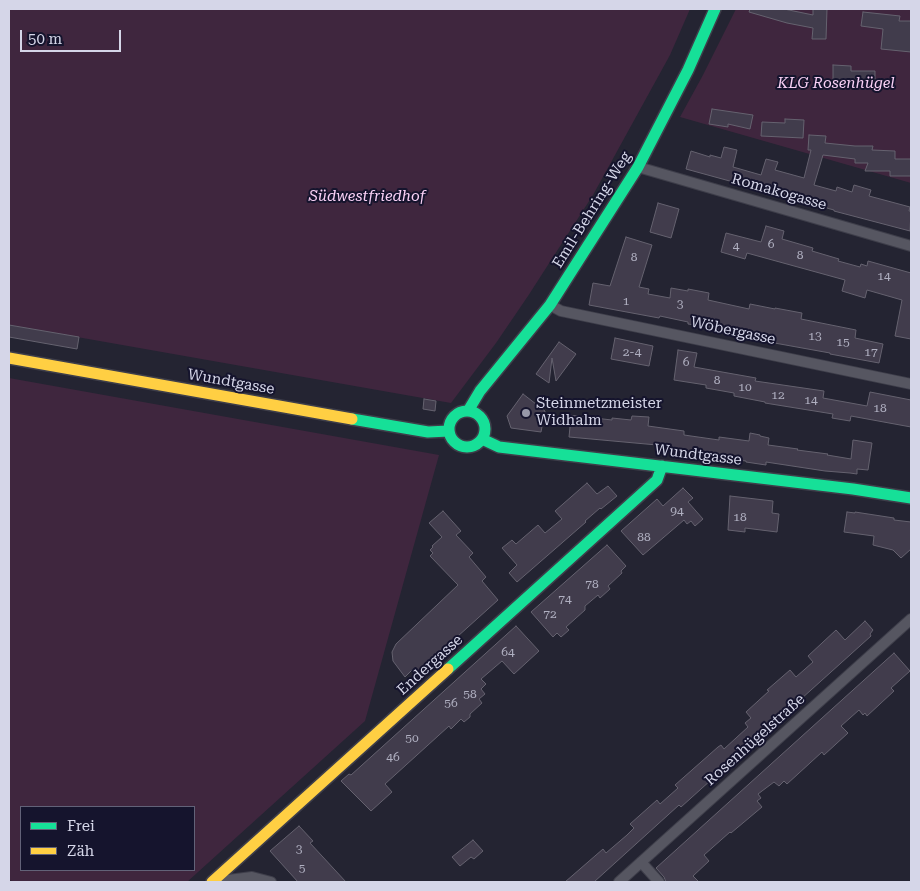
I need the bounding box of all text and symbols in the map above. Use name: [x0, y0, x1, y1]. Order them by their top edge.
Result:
scale bar: [22, 20, 124, 52]
text: 50 m: [28, 30, 62, 48]
park label: KLG Rosenhügel: [777, 75, 895, 93]
street label: Emil-Behring-Weg: [549, 148, 635, 272]
street label: Romakogasse: [729, 170, 829, 214]
park label: Südwestfriedhof: [309, 188, 425, 206]
house number: 6: [768, 237, 774, 251]
house number: 4: [733, 239, 739, 253]
house number: 8: [797, 248, 803, 262]
house number: 8: [631, 250, 637, 264]
house number: 14: [877, 269, 891, 283]
house number: 1: [623, 294, 629, 308]
house number: 3: [677, 297, 683, 311]
street label: Wöbergasse: [689, 313, 777, 349]
house number: 13: [808, 329, 822, 343]
house number: 15: [836, 335, 850, 349]
house number: 2-4: [623, 345, 641, 359]
house number: 17: [864, 345, 878, 359]
house number: 6: [683, 355, 689, 369]
street label: Wundtgasse: [186, 366, 276, 398]
house number: 8: [714, 373, 720, 387]
house number: 10: [738, 380, 752, 394]
house number: 12: [771, 388, 785, 402]
house number: 14: [804, 393, 818, 407]
place label: Steinmetzmeister Widhalm: [536, 395, 662, 430]
house number: 18: [873, 401, 887, 415]
marker: Steinmetzmeister Widhalm: [520, 407, 532, 419]
street label: Wundtgasse: [653, 441, 743, 469]
house number: 94: [670, 504, 684, 518]
house number: 18: [733, 510, 747, 524]
house number: 88: [637, 530, 651, 544]
house number: 78: [585, 577, 599, 591]
house number: 74: [558, 592, 572, 606]
house number: 72: [543, 607, 557, 621]
street label: Endergasse: [394, 631, 466, 699]
house number: 64: [501, 645, 515, 659]
house number: 58: [463, 687, 477, 701]
street label: Rosenhügelstraße: [701, 690, 809, 790]
house number: 56: [444, 696, 458, 710]
house number: 50: [405, 731, 419, 745]
house number: 46: [386, 750, 400, 764]
legend: [20, 806, 195, 871]
text: Frei: [67, 817, 95, 835]
text: Zäh: [67, 842, 94, 860]
house number: 3: [296, 842, 302, 856]
house number: 5: [299, 861, 305, 875]

